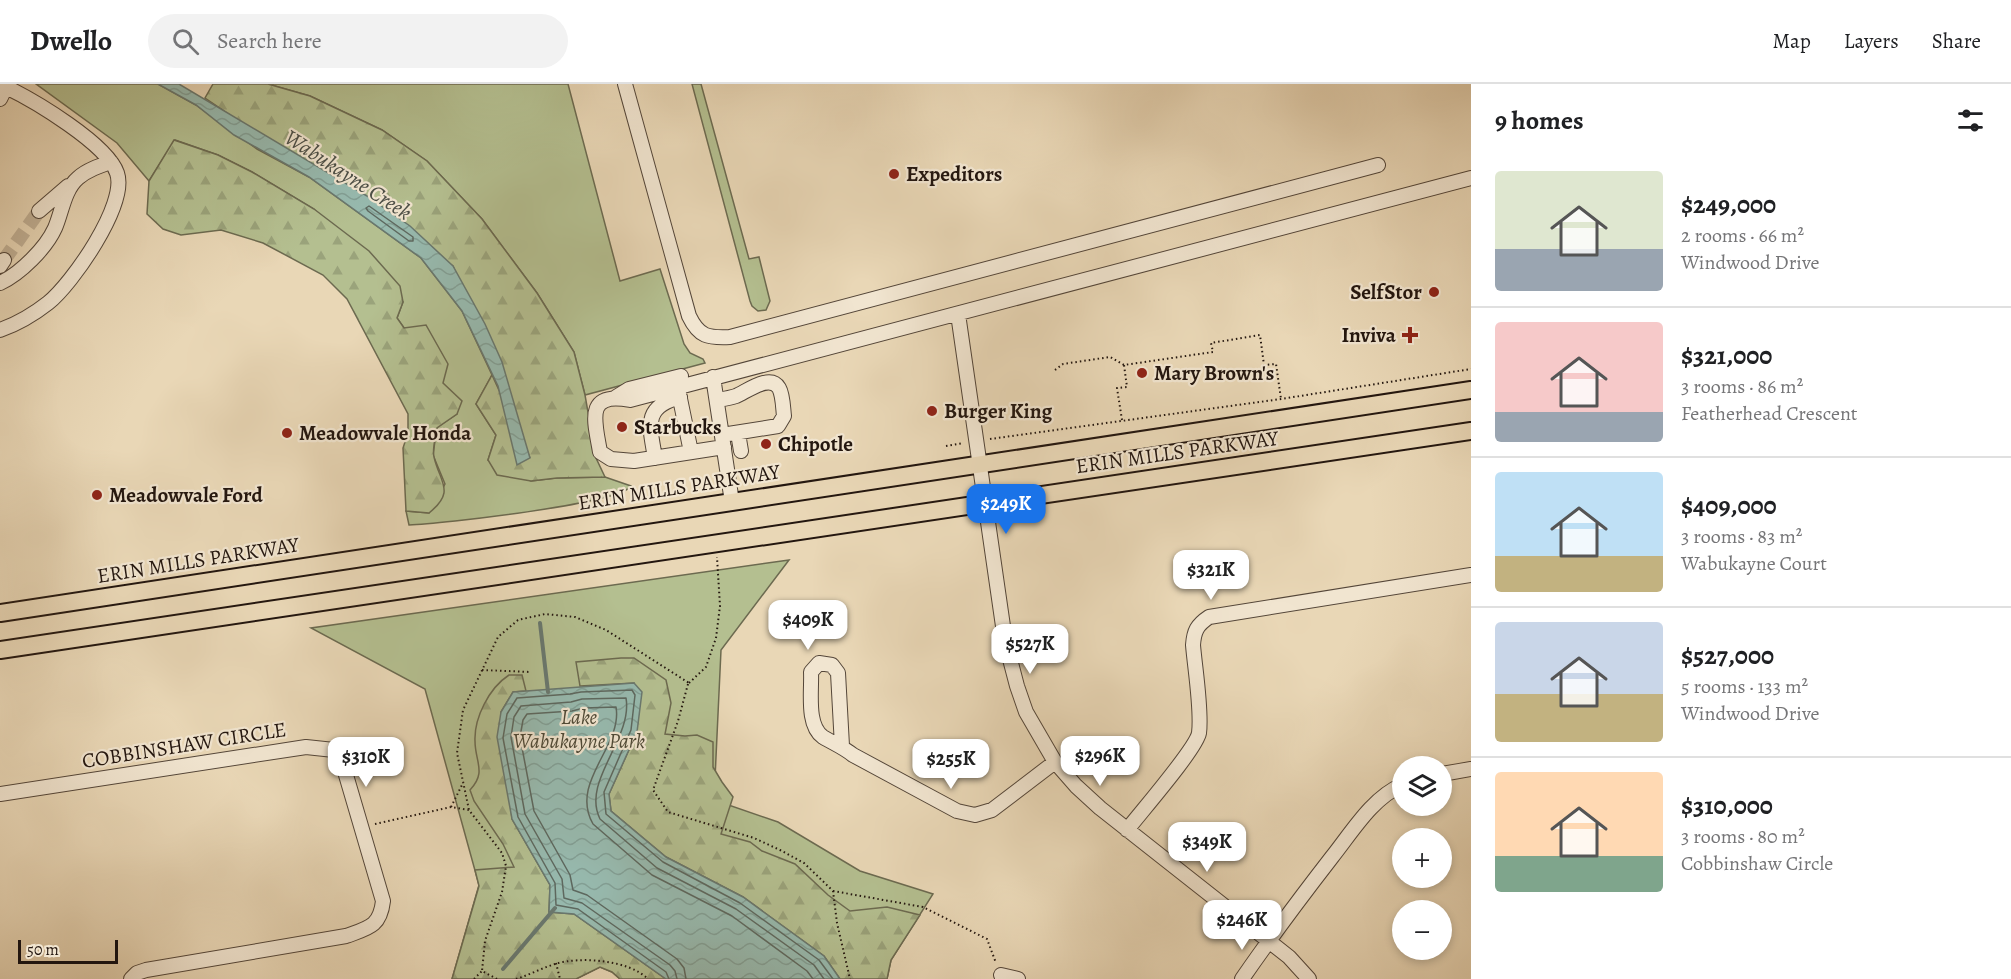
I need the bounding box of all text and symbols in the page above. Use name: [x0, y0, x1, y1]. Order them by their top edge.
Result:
search box: [148, 14, 568, 68]
text: Dwello: [30, 22, 112, 60]
icon: search: [169, 25, 202, 58]
text: Search here: [217, 26, 322, 56]
text: Map: [1772, 27, 1811, 55]
text: Layers: [1844, 27, 1899, 55]
text: Share: [1932, 27, 1981, 55]
text: 9 homes: [1495, 103, 1584, 138]
icon: filters: [1954, 104, 1987, 137]
water label: Wabukayne Creek: [278, 123, 418, 228]
place label: Expeditors: [906, 160, 1002, 188]
marker: Expeditors: [887, 167, 901, 181]
text: $249,000: [1681, 187, 1776, 222]
icon: home: [1543, 195, 1615, 267]
text: 2 rooms · 66 m²: [1681, 222, 1804, 249]
text: Windwood Drive: [1681, 249, 1819, 276]
place label: SelfStor: [1350, 278, 1422, 306]
marker: SelfStor: [1427, 285, 1441, 299]
place label: Inviva: [1341, 321, 1397, 349]
marker: Inviva: [1401, 326, 1419, 344]
text: $321,000: [1681, 338, 1772, 373]
icon: home: [1543, 346, 1615, 418]
place label: Mary Brown's: [1154, 359, 1274, 387]
marker: Mary Brown's: [1135, 366, 1149, 380]
text: 3 rooms · 86 m²: [1681, 373, 1803, 400]
place label: Burger King: [944, 397, 1053, 425]
text: Featherhead Crescent: [1681, 400, 1857, 427]
marker: Burger King: [925, 404, 939, 418]
place label: Starbucks: [634, 413, 722, 441]
place label: Meadowvale Honda: [299, 419, 472, 447]
marker: Starbucks: [615, 420, 629, 434]
street label: ERIN MILLS PARKWAY: [1074, 424, 1281, 480]
marker: Meadowvale Honda: [280, 426, 294, 440]
place label: Chipotle: [778, 430, 853, 458]
marker: Chipotle: [759, 437, 773, 451]
street label: ERIN MILLS PARKWAY: [576, 457, 783, 517]
place label: Meadowvale Ford: [109, 481, 263, 509]
pin: $249K: [964, 484, 1048, 535]
marker: Meadowvale Ford: [90, 488, 104, 502]
text: $409,000: [1681, 488, 1777, 523]
text: $249K: [981, 490, 1031, 517]
icon: home: [1543, 496, 1615, 568]
text: 3 rooms · 83 m²: [1681, 523, 1802, 550]
street label: ERIN MILLS PARKWAY: [95, 530, 302, 590]
pin: $321K: [1169, 550, 1253, 601]
text: Wabukayne Court: [1681, 550, 1827, 577]
text: $321K: [1187, 556, 1235, 583]
pin: $409K: [766, 600, 850, 651]
text: $409K: [782, 606, 834, 633]
pin: $527K: [988, 624, 1072, 675]
text: $527K: [1005, 630, 1055, 657]
text: $527,000: [1681, 638, 1774, 673]
icon: home: [1543, 646, 1615, 718]
text: 5 rooms · 133 m²: [1681, 673, 1808, 700]
text: Windwood Drive: [1681, 700, 1819, 727]
park label: Lake Wabukayne Park: [513, 703, 645, 755]
street label: COBBINSHAW CIRCLE: [80, 715, 288, 775]
pin: $296K: [1058, 736, 1142, 787]
pin: $310K: [324, 737, 408, 788]
pin: $255K: [909, 739, 993, 790]
text: $296K: [1075, 742, 1125, 769]
text: $310K: [342, 743, 390, 770]
text: $255K: [926, 745, 976, 772]
map controls: [1392, 756, 1452, 960]
button: layers: [1392, 756, 1452, 816]
text: $310,000: [1681, 788, 1773, 823]
icon: home: [1543, 796, 1615, 868]
pin: $349K: [1165, 822, 1249, 873]
text: 3 rooms · 80 m²: [1681, 823, 1805, 850]
text: $349K: [1182, 828, 1232, 855]
button: +: [1392, 828, 1452, 888]
text: Cobbinshaw Circle: [1681, 850, 1833, 877]
pin: $246K: [1200, 900, 1284, 951]
button: −: [1392, 900, 1452, 960]
text: $246K: [1217, 906, 1267, 933]
scale bar: [18, 937, 118, 964]
text: 50 m: [27, 939, 59, 961]

